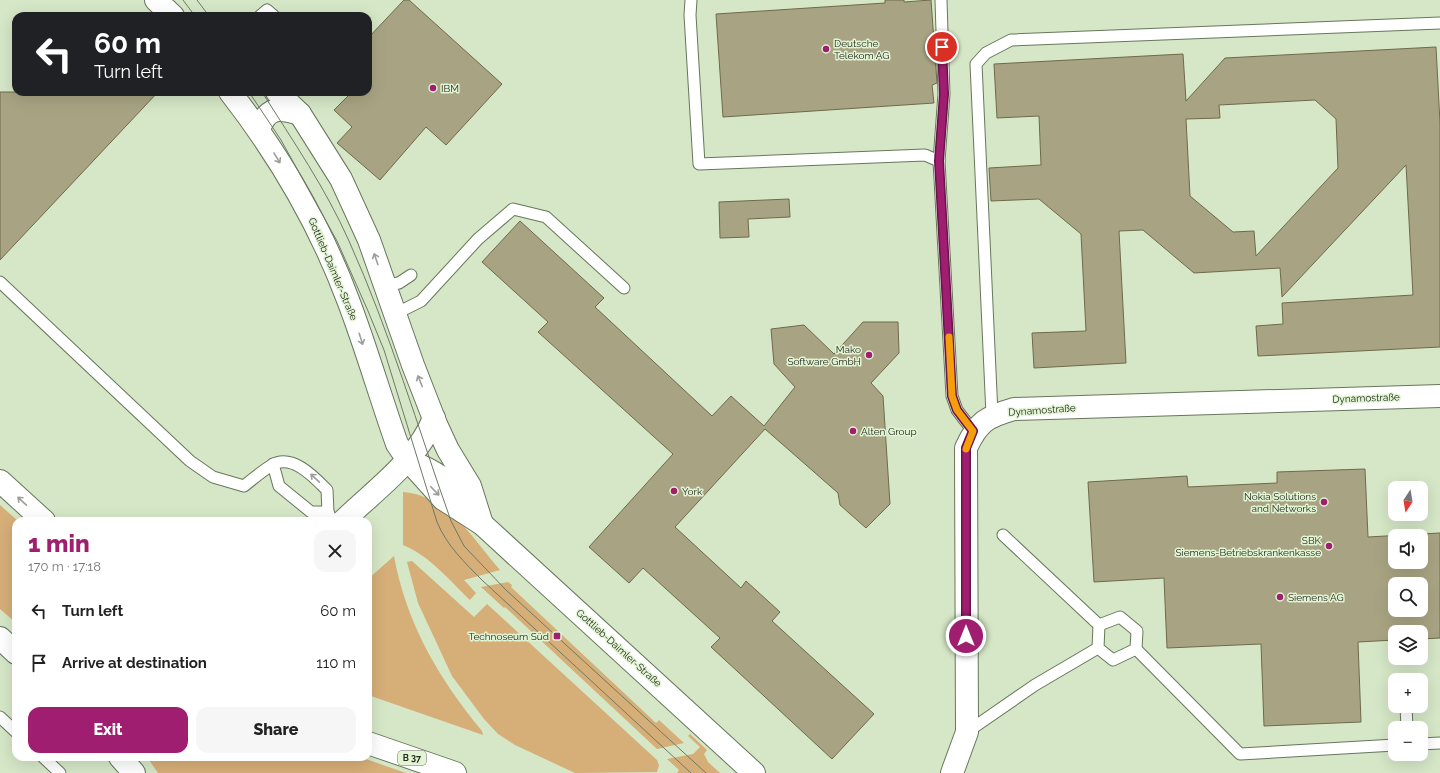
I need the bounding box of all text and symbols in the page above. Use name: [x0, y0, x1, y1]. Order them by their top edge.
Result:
text: 60 m: [94, 27, 161, 60]
icon: left: [28, 28, 80, 80]
pin: [925, 30, 959, 64]
icon: arrive: [931, 36, 953, 58]
place label: Deutsche Telekom AG: [834, 38, 890, 61]
marker: Deutsche Telekom AG: [821, 44, 831, 54]
text: Turn left: [94, 61, 163, 82]
marker: IBM: [428, 83, 438, 93]
place label: IBM: [441, 83, 459, 94]
one-way arrow: [273, 152, 281, 164]
street label: Gottlieb-Daimler-Straße: [306, 216, 360, 322]
one-way arrow: [372, 253, 379, 266]
one-way arrow: [358, 332, 365, 345]
place label: Mako Software GmbH: [787, 344, 861, 367]
marker: Mako Software GmbH: [864, 350, 874, 360]
one-way arrow: [415, 376, 423, 388]
street label: Dynamostraße: [1332, 391, 1400, 405]
street label: Dynamostraße: [1008, 402, 1076, 418]
marker: Alten Group: [848, 426, 858, 436]
place label: Alten Group: [861, 426, 917, 437]
one-way arrow: [310, 474, 320, 483]
north arrow: [1388, 481, 1428, 521]
map controls: [1388, 481, 1428, 761]
one-way arrow: [430, 486, 440, 496]
marker: York: [669, 486, 679, 496]
place label: York: [682, 486, 703, 497]
place label: Nokia Solutions and Networks: [1244, 491, 1316, 514]
one-way arrow: [17, 496, 27, 506]
marker: Nokia Solutions and Networks: [1319, 497, 1329, 507]
text: 1 min: [28, 529, 90, 558]
button: sound: [1388, 529, 1428, 569]
button: close: [314, 530, 356, 572]
place label: SBK Siemens-Betriebskrankenkasse: [1175, 535, 1322, 558]
marker: SBK Siemens-Betriebskrankenkasse: [1324, 541, 1334, 551]
text: 170 m · 17:18: [28, 559, 101, 574]
button: search: [1388, 577, 1428, 617]
marker: Siemens AG: [1275, 592, 1285, 602]
place label: Siemens AG: [1288, 592, 1344, 603]
icon: left: [28, 600, 50, 622]
text: Turn left: [62, 602, 123, 620]
text: 60 m: [320, 602, 356, 620]
street label: Gottlieb-Daimler-Straße: [574, 607, 664, 689]
position arrow: [945, 615, 987, 657]
button: layers: [1388, 625, 1428, 665]
place label: Technoseum Süd: [468, 631, 549, 642]
marker: Technoseum Süd: [552, 631, 562, 641]
icon: arrive: [28, 652, 50, 674]
text: Arrive at destination: [62, 654, 207, 672]
text: 110 m: [316, 654, 356, 672]
button: +: [1388, 673, 1428, 713]
button: Exit: [28, 707, 188, 753]
button: Share: [196, 707, 356, 753]
button: −: [1388, 721, 1428, 761]
road number: B 37: [398, 751, 426, 765]

